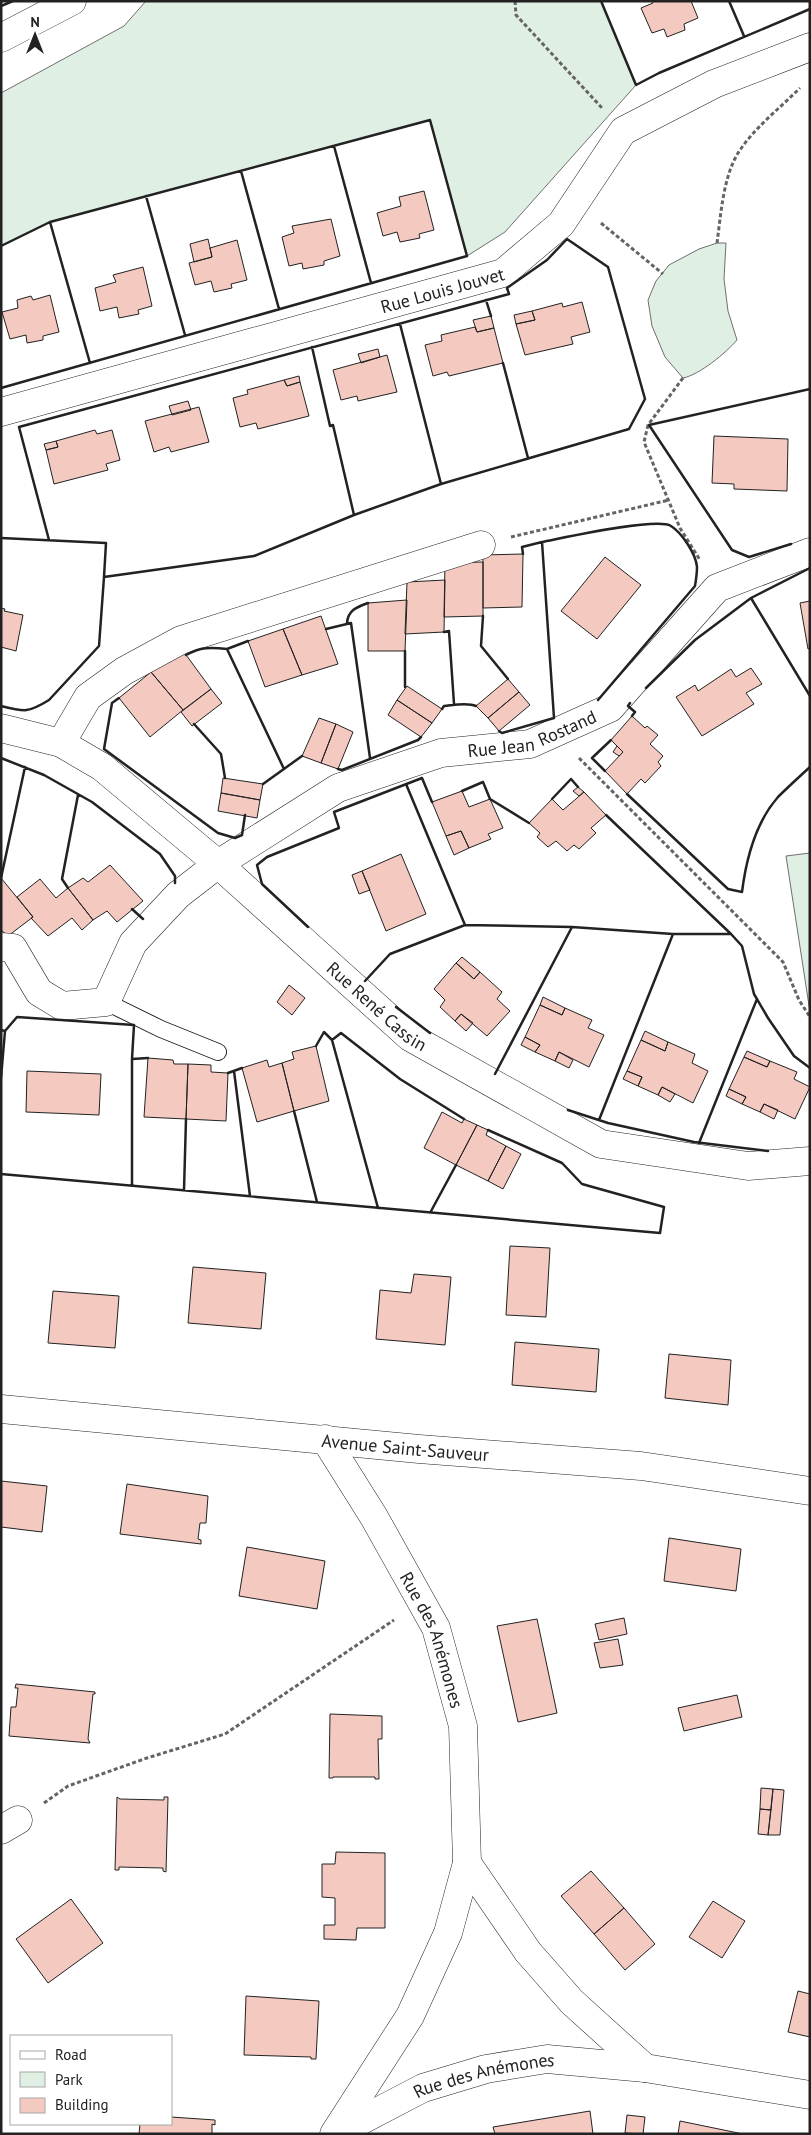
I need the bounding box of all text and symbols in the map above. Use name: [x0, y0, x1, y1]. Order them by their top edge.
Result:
north arrow: [10, 10, 60, 60]
text: N: [30, 13, 40, 31]
street label: Rue Louis Jouvet: [378, 262, 507, 318]
street label: Rue Jean Rostand: [466, 704, 600, 762]
street label: Rue René Cassin: [322, 956, 431, 1056]
street label: Avenue Saint-Sauveur: [320, 1428, 490, 1466]
street label: Rue des Anémones: [395, 1567, 469, 1710]
legend: [10, 2035, 172, 2125]
text: Road: [55, 2045, 87, 2064]
street label: Rue des Anémones: [409, 2048, 556, 2103]
text: Park: [55, 2070, 83, 2089]
text: Building: [55, 2095, 109, 2114]

